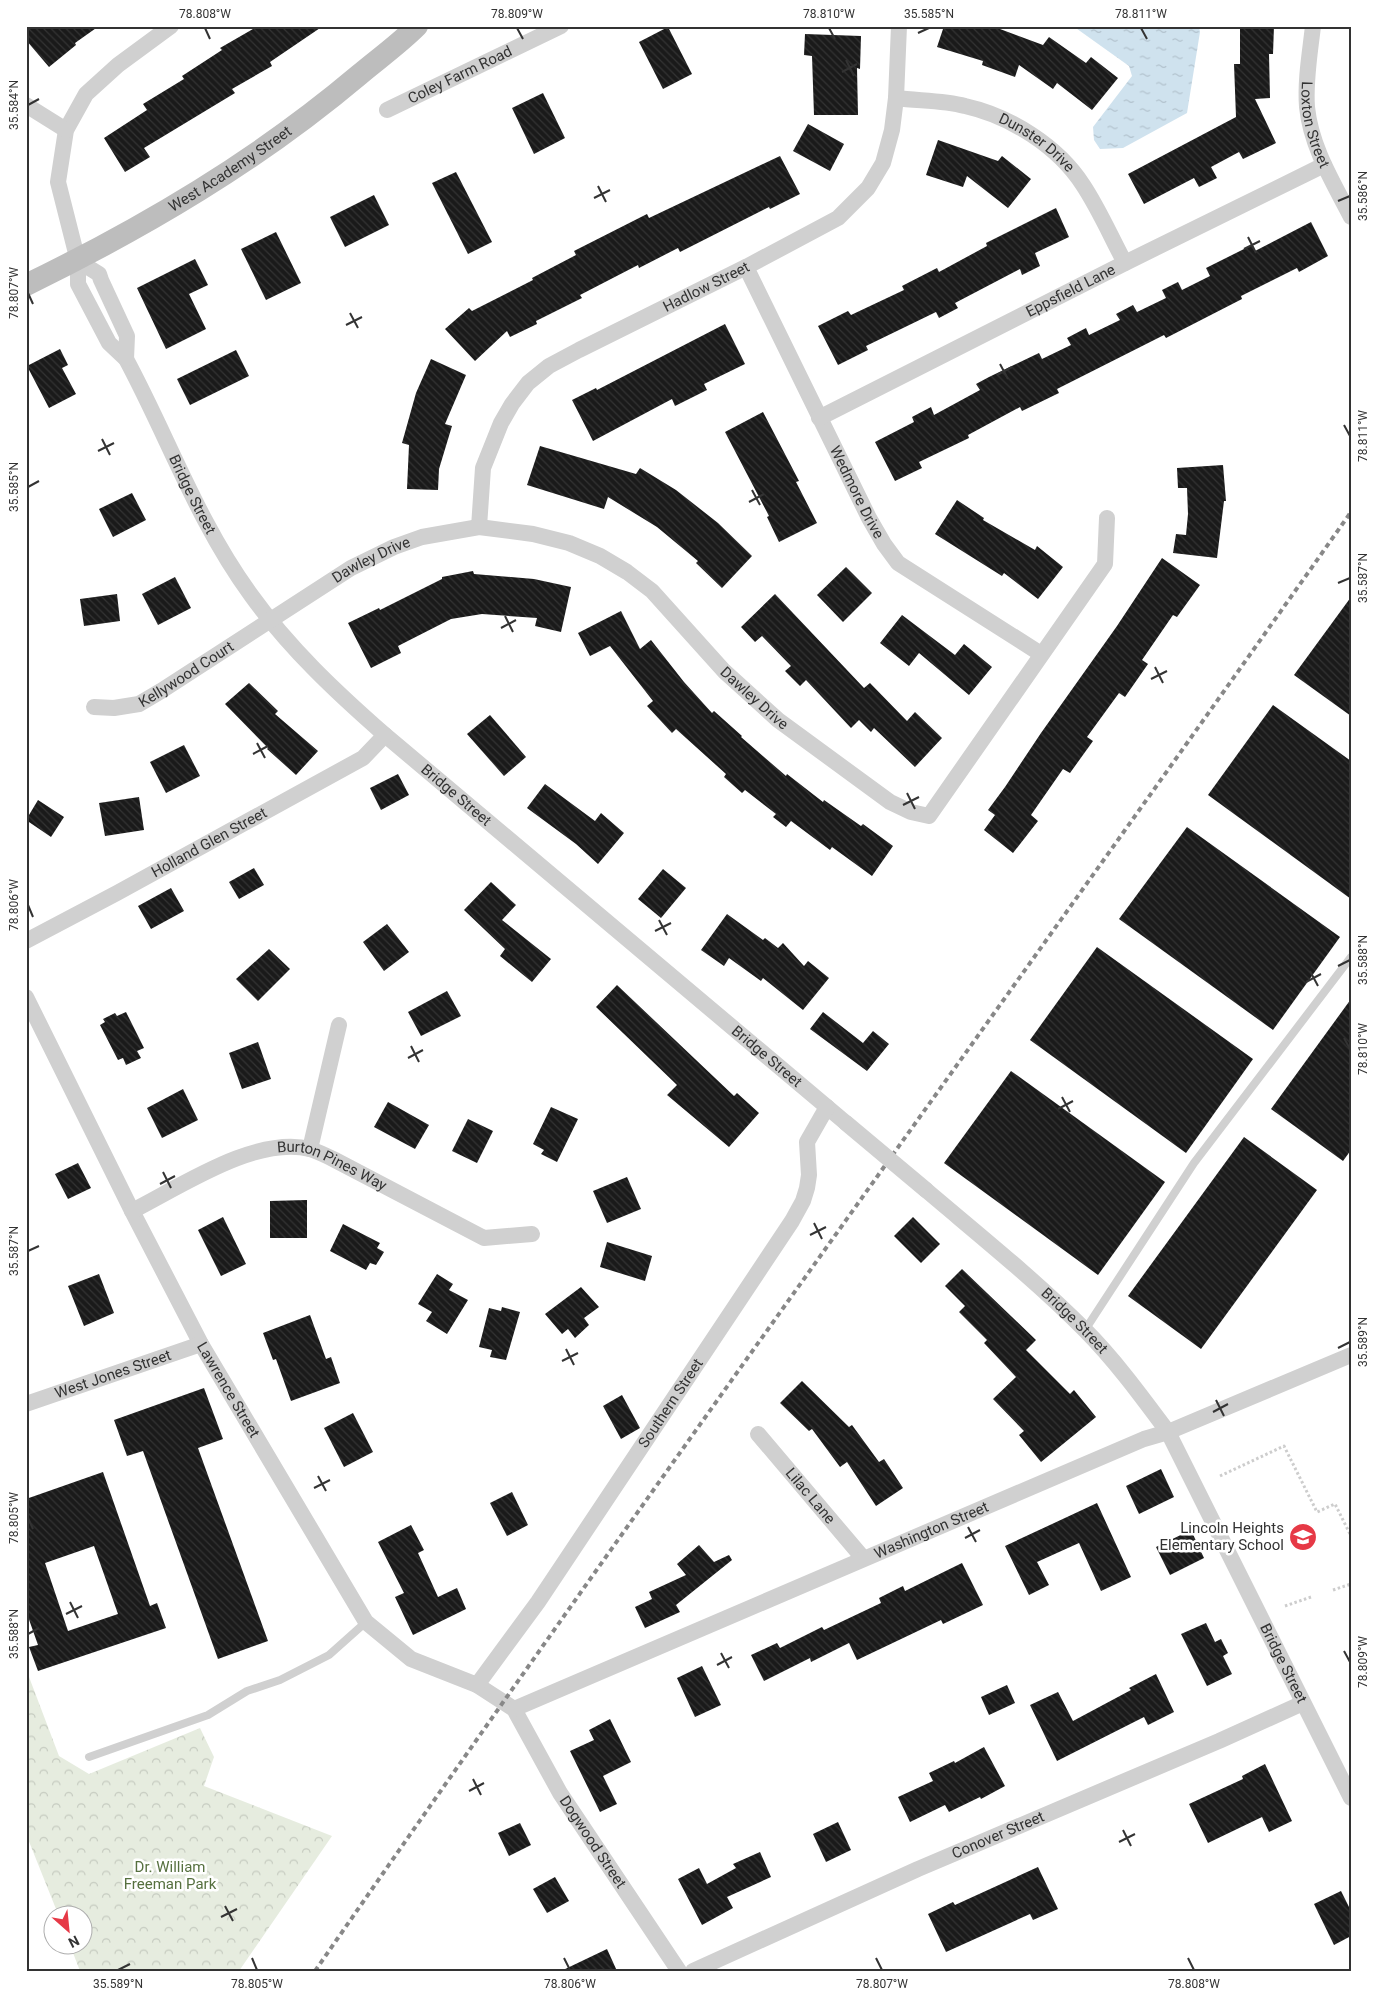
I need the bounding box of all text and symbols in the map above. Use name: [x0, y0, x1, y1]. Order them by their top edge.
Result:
text: 78.808°W: [179, 7, 231, 21]
text: 78.809°W: [491, 7, 543, 21]
text: 78.810°W: [803, 7, 855, 21]
text: 35.585°N: [904, 7, 954, 21]
text: 78.811°W: [1115, 7, 1167, 21]
street label: Coley Farm Road: [405, 42, 515, 108]
text: 35.584°N: [7, 80, 21, 130]
street label: Loxton Street: [1298, 81, 1333, 171]
street label: Dunster Drive: [996, 109, 1078, 176]
street label: West Academy Street: [165, 122, 295, 216]
text: 35.586°N: [1356, 171, 1370, 221]
street label: Hadlow Street: [660, 258, 753, 316]
street label: Eppsfield Lane: [1023, 260, 1118, 321]
text: 78.807°W: [7, 267, 21, 319]
text: 78.811°W: [1356, 410, 1370, 462]
street label: Wedmore Drive: [826, 443, 888, 542]
street label: Bridge Street: [165, 452, 220, 537]
text: 35.585°N: [7, 462, 21, 512]
street label: Dawley Drive: [329, 533, 413, 587]
text: 35.587°N: [1356, 553, 1370, 603]
street label: Kellywood Court: [135, 637, 237, 711]
street label: Dawley Drive: [716, 663, 792, 733]
street label: Bridge Street: [417, 760, 495, 830]
street label: Holland Glen Street: [148, 804, 270, 881]
text: 78.806°W: [7, 879, 21, 931]
text: 35.588°N: [1356, 935, 1370, 985]
street label: Bridge Street: [728, 1022, 806, 1091]
text: 78.810°W: [1356, 1023, 1370, 1075]
street label: Burton Pines Way: [276, 1138, 390, 1194]
text: 35.587°N: [7, 1226, 21, 1276]
street label: Bridge Street: [1038, 1284, 1112, 1357]
text: 35.589°N: [1356, 1317, 1370, 1367]
street label: Lawrence Street: [193, 1339, 264, 1441]
street label: West Jones Street: [53, 1346, 174, 1402]
street label: Southern Street: [634, 1355, 707, 1451]
street label: Lilac Lane: [782, 1464, 839, 1527]
text: 78.805°W: [7, 1492, 21, 1544]
street label: Washington Street: [871, 1498, 991, 1563]
place label: Lincoln Heights Elementary School: [1160, 1519, 1284, 1554]
school or university icon: Lincoln Heights Elementary School: [1288, 1522, 1318, 1552]
text: 35.588°N: [7, 1609, 21, 1659]
street label: Bridge Street: [1256, 1621, 1311, 1706]
text: 78.809°W: [1356, 1636, 1370, 1688]
street label: Dogwood Street: [556, 1793, 630, 1892]
street label: Conover Street: [949, 1807, 1047, 1863]
park label: Dr. William Freeman Park: [124, 1858, 217, 1893]
north arrow: [42, 1904, 92, 1954]
text: N: [66, 1932, 82, 1951]
text: 35.589°N: [93, 1977, 143, 1991]
text: 78.805°W: [231, 1977, 283, 1991]
text: 78.806°W: [544, 1977, 596, 1991]
text: 78.807°W: [856, 1977, 908, 1991]
text: 78.808°W: [1168, 1977, 1220, 1991]

